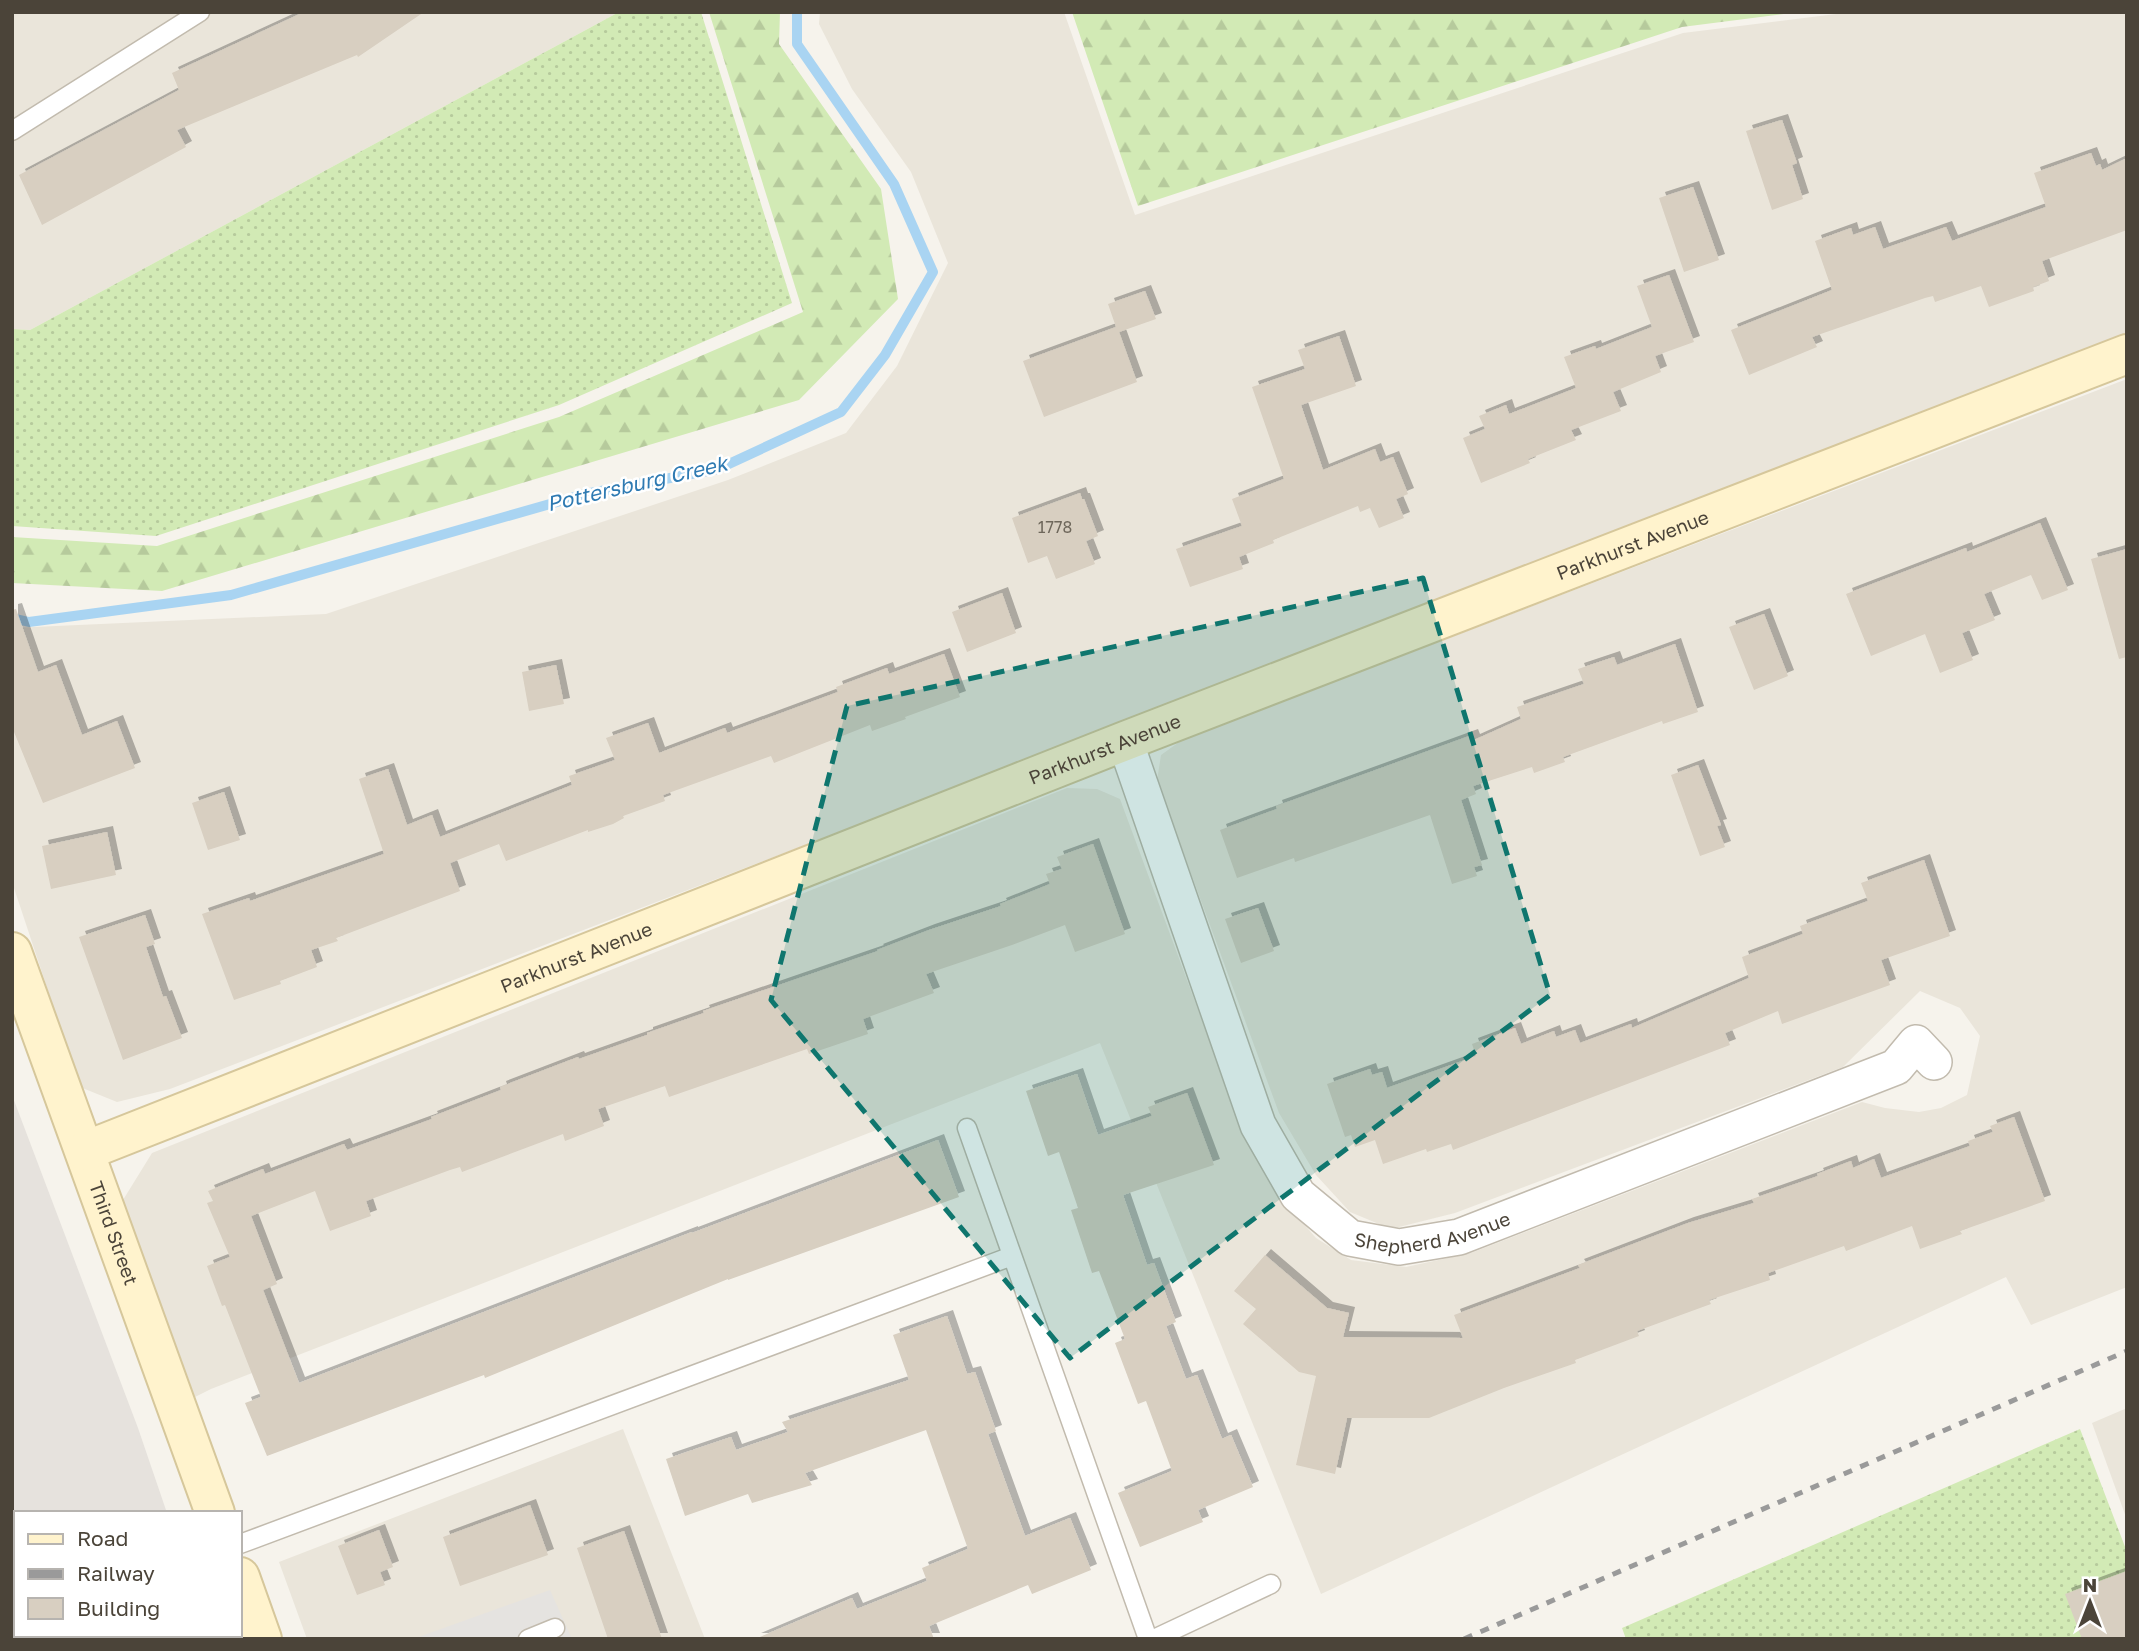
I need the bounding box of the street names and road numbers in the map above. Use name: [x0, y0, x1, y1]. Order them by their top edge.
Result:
street label: Parkhurst Avenue: [1553, 505, 1712, 584]
street label: Parkhurst Avenue: [1025, 709, 1184, 789]
street label: Parkhurst Avenue: [497, 917, 655, 997]
street label: Third Street: [85, 1178, 143, 1288]
street label: Shepherd Avenue: [1352, 1206, 1513, 1258]

